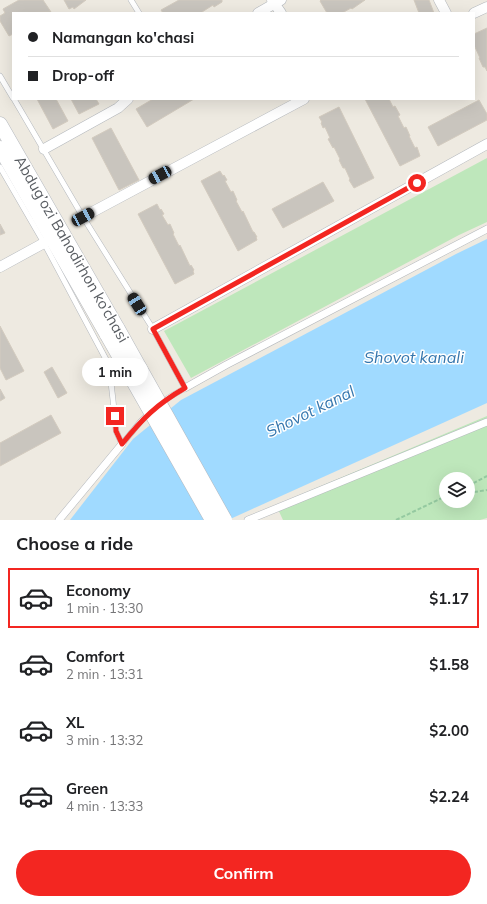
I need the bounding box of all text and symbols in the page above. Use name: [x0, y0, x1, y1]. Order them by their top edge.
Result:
text: Namangan ko'chasi: [52, 28, 194, 47]
text: Drop-off: [52, 66, 114, 85]
street label: Abdug’ozi Bahodirhon ko’chasi: [11, 152, 133, 346]
car: [147, 164, 173, 186]
route start: [408, 174, 426, 192]
car: [70, 206, 96, 228]
car: [126, 291, 148, 317]
water label: Shovot kanali: [364, 347, 464, 367]
callout: 1 min: [82, 358, 148, 386]
text: 1 min: [98, 364, 132, 380]
water label: Shovot kanal: [262, 381, 358, 441]
route end: [106, 407, 124, 425]
map controls: [439, 472, 475, 508]
button: layers: [439, 472, 475, 508]
text: Choose a ride: [16, 532, 133, 555]
icon: car: [18, 580, 54, 616]
text: Economy: [66, 581, 131, 600]
text: $1.17: [429, 589, 469, 608]
text: 1 min · 13:30: [66, 600, 143, 616]
icon: car: [18, 646, 54, 682]
text: Comfort: [66, 647, 124, 666]
text: $1.58: [429, 655, 469, 674]
text: 2 min · 13:31: [66, 666, 143, 682]
icon: car: [18, 712, 54, 748]
text: XL: [66, 713, 84, 732]
text: $2.00: [429, 721, 469, 740]
text: 3 min · 13:32: [66, 732, 143, 748]
icon: car: [18, 778, 54, 814]
text: Green: [66, 779, 108, 798]
text: $2.24: [429, 787, 469, 806]
text: 4 min · 13:33: [66, 798, 143, 814]
button: Confirm: [16, 850, 471, 896]

